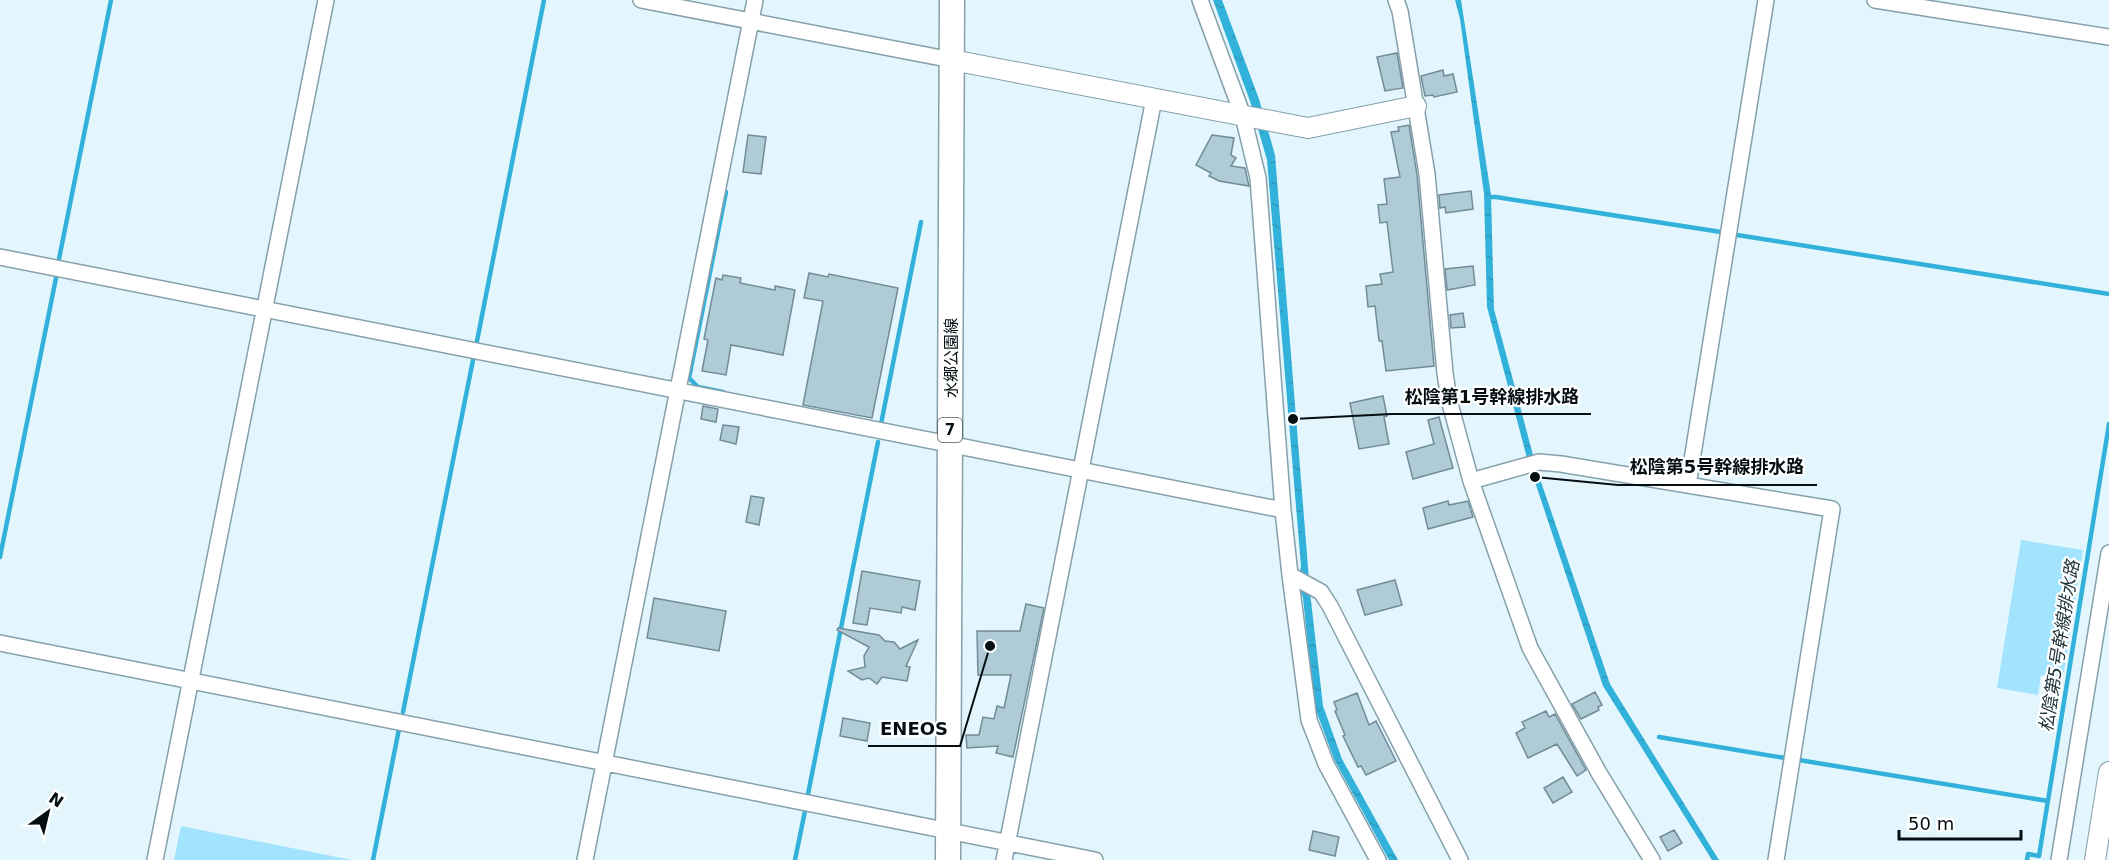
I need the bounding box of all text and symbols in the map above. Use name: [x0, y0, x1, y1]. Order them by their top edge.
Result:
street label: 水郷公園線: [942, 318, 961, 398]
callout: 松陰第1号幹線排水路: [1392, 378, 1591, 414]
text: 松陰第1号幹線排水路: [1405, 386, 1579, 407]
road number: 7: [938, 418, 962, 442]
callout: 松陰第5号幹線排水路: [1618, 449, 1817, 485]
text: 松陰第5号幹線排水路: [1630, 456, 1804, 477]
water label: 松陰第5号幹線排水路: [2035, 557, 2083, 733]
callout: ENEOS: [868, 710, 960, 746]
text: ENEOS: [880, 718, 948, 739]
north arrow: [18, 782, 78, 842]
text: N: [45, 788, 67, 812]
scale bar: [1899, 803, 2020, 841]
text: 50 m: [1908, 813, 1954, 834]

